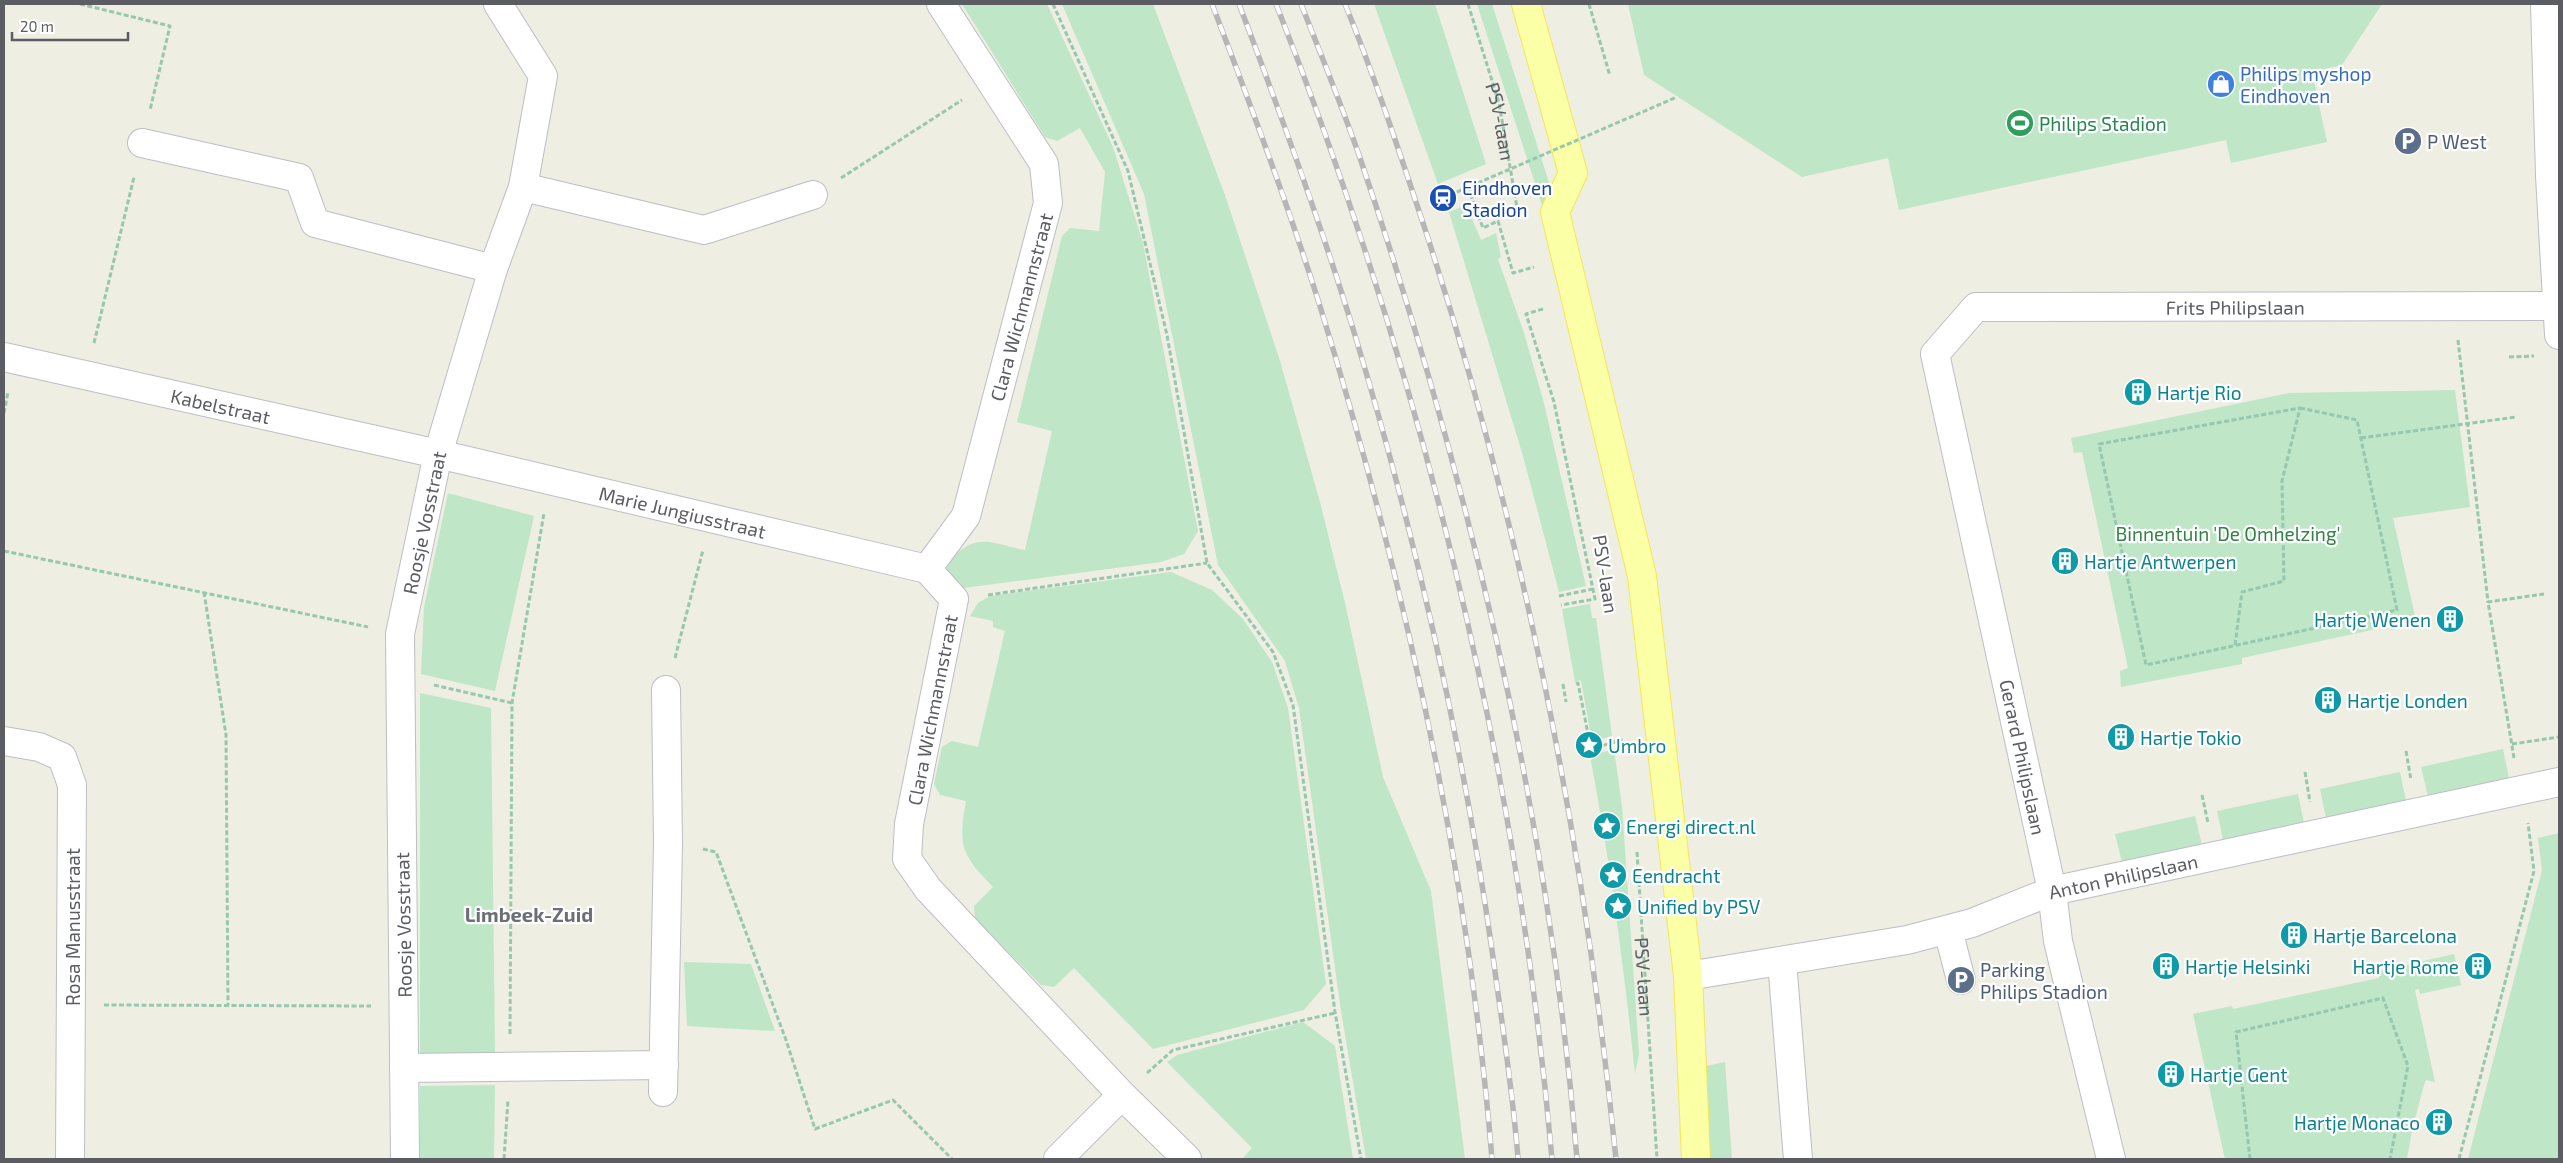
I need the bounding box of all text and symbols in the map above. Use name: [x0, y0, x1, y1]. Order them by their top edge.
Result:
scale bar: [12, 10, 129, 42]
text: 20 m: [20, 17, 54, 35]
place label: Philips myshop Eindhoven: [2240, 62, 2371, 107]
shop icon: Philips myshop Eindhoven: [2206, 69, 2236, 99]
street label: PSV-laan: [1482, 79, 1520, 162]
sports icon: Philips Stadion: [2005, 108, 2035, 138]
place label: Philips Stadion: [2039, 112, 2167, 135]
parking icon: P West: [2393, 126, 2423, 156]
place label: P West: [2427, 130, 2487, 153]
place label: Eindhoven Stadion: [1462, 176, 1552, 221]
station icon: Eindhoven Stadion: [1428, 183, 1458, 213]
street label: Clara Wichmannstraat: [985, 210, 1057, 404]
street label: Frits Philipslaan: [2166, 295, 2305, 318]
building icon: Hartje Rio: [2123, 377, 2153, 407]
place label: Hartje Rio: [2157, 381, 2241, 404]
street label: Kabelstraat: [169, 383, 272, 428]
street label: Roosje Vosstraat: [397, 449, 450, 596]
street label: Marie Jungiusstraat: [597, 481, 768, 542]
park label: Binnentuin 'De Omhelzing': [2116, 522, 2340, 545]
street label: PSV-laan: [1588, 533, 1624, 615]
building icon: Hartje Antwerpen: [2050, 546, 2080, 576]
place label: Hartje Antwerpen: [2084, 550, 2237, 573]
building icon: Hartje Wenen: [2435, 604, 2465, 634]
place label: Hartje Wenen: [2314, 608, 2431, 631]
street label: Clara Wichmannstraat: [902, 613, 962, 807]
street label: Gerard Philipslaan: [1995, 677, 2051, 837]
building icon: Hartje Londen: [2313, 685, 2343, 715]
place label: Hartje Londen: [2347, 689, 2468, 712]
building icon: Hartje Tokio: [2106, 722, 2136, 752]
place label: Hartje Tokio: [2140, 726, 2242, 749]
place icon: Umbro: [1574, 730, 1604, 760]
place label: Umbro: [1608, 734, 1666, 757]
place icon: Energi direct.nl: [1592, 811, 1622, 841]
place label: Energi direct.nl: [1626, 815, 1756, 838]
street label: Rosa Manusstraat: [61, 848, 84, 1006]
street label: Anton Philipslaan: [2046, 849, 2200, 903]
street label: Roosje Vosstraat: [390, 852, 416, 998]
place icon: Eendracht: [1598, 860, 1628, 890]
place label: Eendracht: [1632, 864, 1720, 887]
place icon: Unified by PSV: [1603, 891, 1633, 921]
place label: Unified by PSV: [1637, 895, 1761, 918]
district label: Limbeek-Zuid: [465, 902, 593, 926]
building icon: Hartje Barcelona: [2279, 920, 2309, 950]
place label: Hartje Barcelona: [2313, 924, 2457, 947]
street label: PSV-laan: [1631, 937, 1659, 1017]
building icon: Hartje Helsinki: [2151, 951, 2181, 981]
building icon: Hartje Rome: [2463, 951, 2493, 981]
place label: Hartje Helsinki: [2185, 955, 2311, 978]
place label: Hartje Rome: [2353, 955, 2459, 978]
place label: Parking Philips Stadion: [1980, 958, 2108, 1003]
parking icon: Parking Philips Stadion: [1946, 965, 1976, 995]
building icon: Hartje Gent: [2156, 1059, 2186, 1089]
place label: Hartje Gent: [2190, 1063, 2288, 1086]
building icon: Hartje Monaco: [2424, 1107, 2454, 1137]
place label: Hartje Monaco: [2294, 1111, 2420, 1134]

